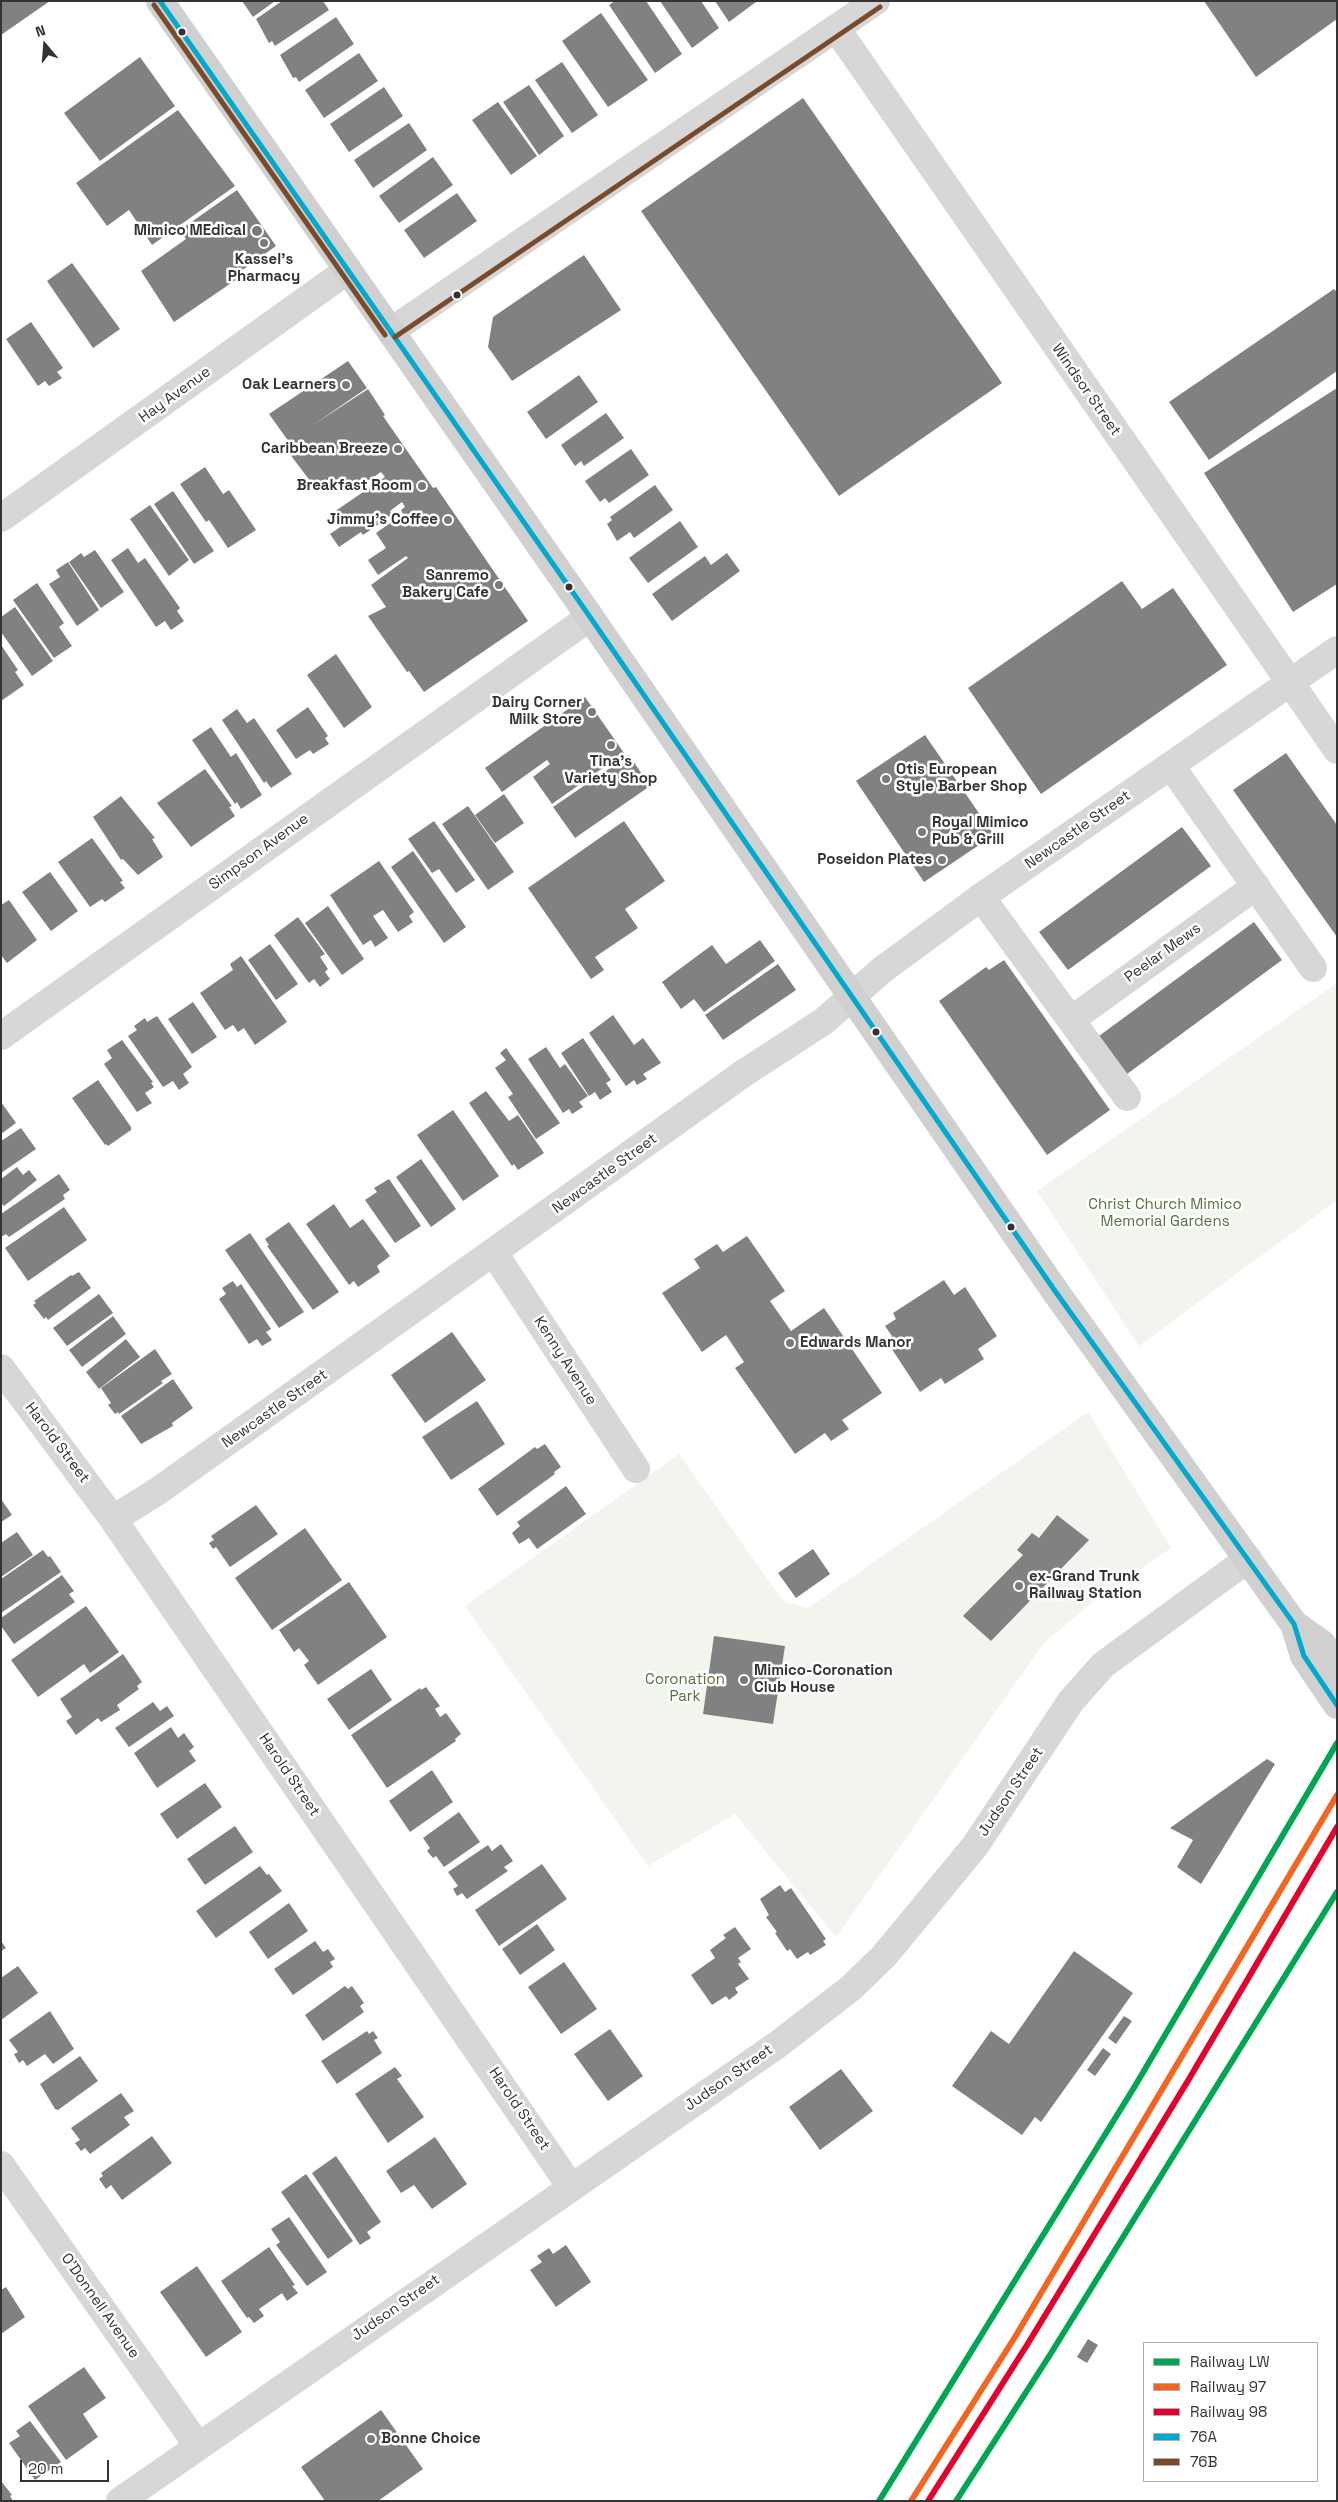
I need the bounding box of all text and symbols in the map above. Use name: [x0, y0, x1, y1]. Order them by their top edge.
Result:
north arrow: [20, 20, 70, 70]
text: N: [33, 21, 48, 41]
unlabelled marker: [177, 27, 187, 37]
place label: Mimico MEdical: [134, 222, 246, 240]
marker: Mimico MEdical: [250, 224, 264, 238]
marker: Kassel's Pharmacy: [258, 237, 270, 249]
place label: Kassel's Pharmacy: [228, 251, 300, 286]
unlabelled marker: [452, 290, 462, 300]
street label: Windsor Street: [1048, 341, 1124, 439]
street label: Hay Avenue: [136, 363, 214, 427]
place label: Oak Learners: [242, 376, 336, 394]
marker: Oak Learners: [340, 379, 352, 391]
place label: Caribbean Breeze: [261, 440, 388, 458]
marker: Caribbean Breeze: [392, 443, 404, 455]
place label: Breakfast Room: [297, 477, 412, 495]
marker: Breakfast Room: [416, 480, 428, 492]
place label: Jimmy's Coffee: [327, 511, 438, 529]
marker: Jimmy's Coffee: [442, 514, 454, 526]
place label: Sanremo Bakery Cafe: [402, 567, 489, 602]
marker: Sanremo Bakery Cafe: [493, 579, 505, 591]
unlabelled marker: [564, 582, 574, 592]
place label: Dairy Corner Milk Store: [492, 694, 582, 729]
marker: Dairy Corner Milk Store: [586, 706, 598, 718]
marker: Tina's Variety Shop: [605, 739, 617, 751]
place label: Tina's Variety Shop: [565, 753, 657, 788]
place label: Otis European Style Barber Shop: [896, 761, 1027, 796]
marker: Otis European Style Barber Shop: [880, 773, 892, 785]
street label: Newcastle Street: [1022, 787, 1134, 873]
street label: Simpson Avenue: [206, 810, 312, 894]
place label: Royal Mimico Pub & Grill: [932, 814, 1028, 849]
marker: Royal Mimico Pub & Grill: [916, 826, 928, 838]
place label: Poseidon Plates: [817, 851, 932, 869]
marker: Poseidon Plates: [936, 854, 948, 866]
street label: Peelar Mews: [1121, 919, 1205, 987]
unlabelled marker: [871, 1027, 881, 1037]
street label: Newcastle Street: [549, 1130, 661, 1218]
park label: Christ Church Mimico Memorial Gardens: [1088, 1196, 1242, 1231]
unlabelled marker: [1006, 1222, 1016, 1232]
street label: Kenny Avenue: [530, 1313, 600, 1409]
place label: Edwards Manor: [800, 1334, 911, 1352]
marker: Edwards Manor: [784, 1337, 796, 1349]
street label: Newcastle Street: [219, 1366, 331, 1452]
street label: Harold Street: [21, 1399, 93, 1487]
place label: ex-Grand Trunk Railway Station: [1029, 1568, 1142, 1603]
marker: ex-Grand Trunk Railway Station: [1013, 1580, 1025, 1592]
place label: Mimico-Coronation Club House: [754, 1662, 893, 1697]
park label: Coronation Park: [645, 1671, 725, 1706]
marker: Mimico-Coronation Club House: [738, 1674, 750, 1686]
street label: Harold Street: [255, 1730, 323, 1820]
street label: Judson Street: [975, 1744, 1047, 1840]
street label: Judson Street: [681, 2041, 777, 2115]
street label: Harold Street: [485, 2064, 553, 2154]
street label: O'Donnell Avenue: [57, 2250, 143, 2362]
street label: Judson Street: [348, 2271, 444, 2345]
legend: [1143, 2342, 1318, 2482]
text: Railway LW: [1190, 2352, 1270, 2371]
text: Railway 97: [1190, 2377, 1266, 2396]
text: Railway 98: [1190, 2402, 1267, 2421]
text: 76A: [1190, 2427, 1217, 2446]
place label: Bonne Choice: [381, 2430, 481, 2448]
marker: Bonne Choice: [365, 2433, 377, 2445]
scale bar: [22, 2450, 111, 2482]
text: 76B: [1190, 2452, 1217, 2471]
text: 20 m: [28, 2459, 63, 2478]

